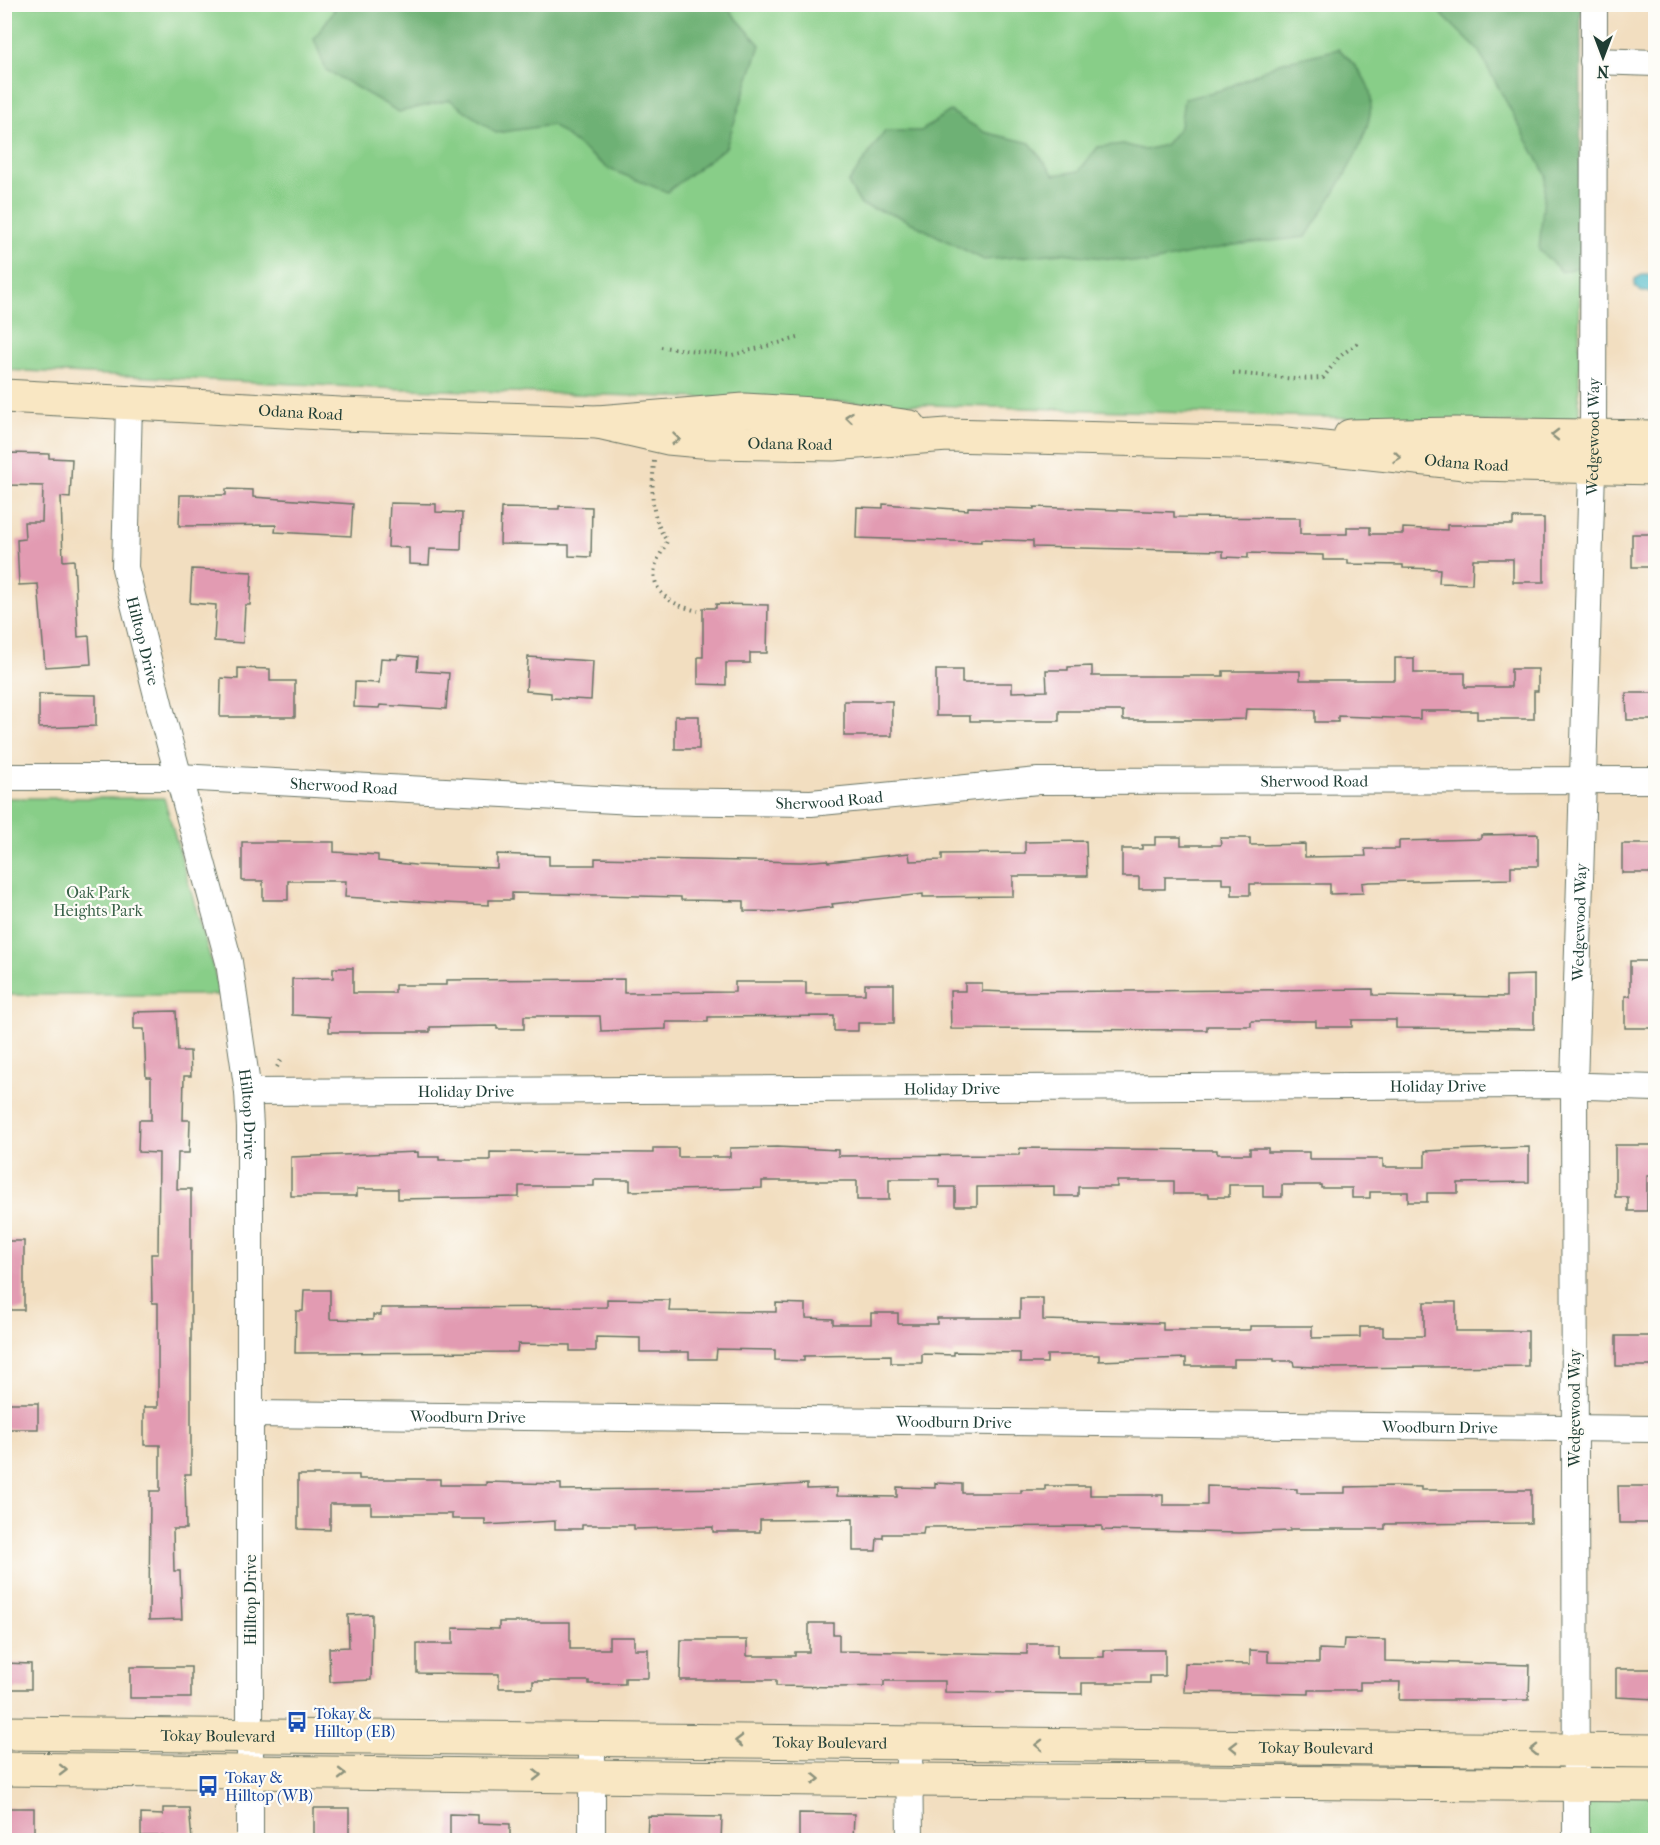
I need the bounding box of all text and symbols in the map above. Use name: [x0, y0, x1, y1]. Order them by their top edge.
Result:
north arrow: [1573, 27, 1633, 87]
text: N: [1596, 62, 1609, 81]
street label: Wedgewood Way: [1582, 377, 1603, 496]
street label: Odana Road: [258, 401, 344, 424]
one-way arrow: [844, 412, 853, 424]
one-way arrow: [1551, 428, 1560, 441]
one-way arrow: [671, 432, 680, 445]
street label: Odana Road: [748, 434, 833, 454]
one-way arrow: [1393, 450, 1402, 463]
street label: Odana Road: [1423, 450, 1509, 475]
street label: Hilltop Drive: [122, 594, 163, 687]
street label: Sherwood Road: [1260, 771, 1368, 791]
street label: Sherwood Road: [289, 774, 398, 799]
street label: Sherwood Road: [775, 787, 884, 813]
street label: Wedgewood Way: [1568, 862, 1590, 982]
park label: Oak Park Heights Park: [53, 883, 143, 920]
street label: Hilltop Drive: [235, 1067, 259, 1160]
street label: Holiday Drive: [1390, 1076, 1486, 1096]
street label: Holiday Drive: [904, 1079, 1000, 1098]
street label: Holiday Drive: [418, 1082, 514, 1101]
street label: Wedgewood Way: [1565, 1349, 1584, 1468]
street label: Woodburn Drive: [409, 1407, 526, 1427]
street label: Woodburn Drive: [895, 1412, 1012, 1432]
street label: Woodburn Drive: [1381, 1417, 1498, 1437]
street label: Hilltop Drive: [241, 1554, 260, 1646]
place label: Tokay & Hilltop (EB): [314, 1704, 395, 1741]
bus stop icon: Tokay & Hilltop (EB): [285, 1710, 309, 1734]
street label: Tokay Boulevard: [161, 1726, 276, 1746]
street label: Tokay Boulevard: [772, 1732, 888, 1753]
one-way arrow: [735, 1735, 744, 1747]
street label: Tokay Boulevard: [1258, 1738, 1374, 1758]
one-way arrow: [1035, 1739, 1044, 1751]
one-way arrow: [1230, 1741, 1239, 1753]
one-way arrow: [1530, 1744, 1539, 1756]
one-way arrow: [58, 1764, 67, 1776]
place label: Tokay & Hilltop (WB): [225, 1768, 313, 1805]
one-way arrow: [337, 1768, 346, 1780]
one-way arrow: [532, 1769, 541, 1781]
one-way arrow: [811, 1773, 820, 1785]
bus stop icon: Tokay & Hilltop (WB): [196, 1774, 220, 1798]

